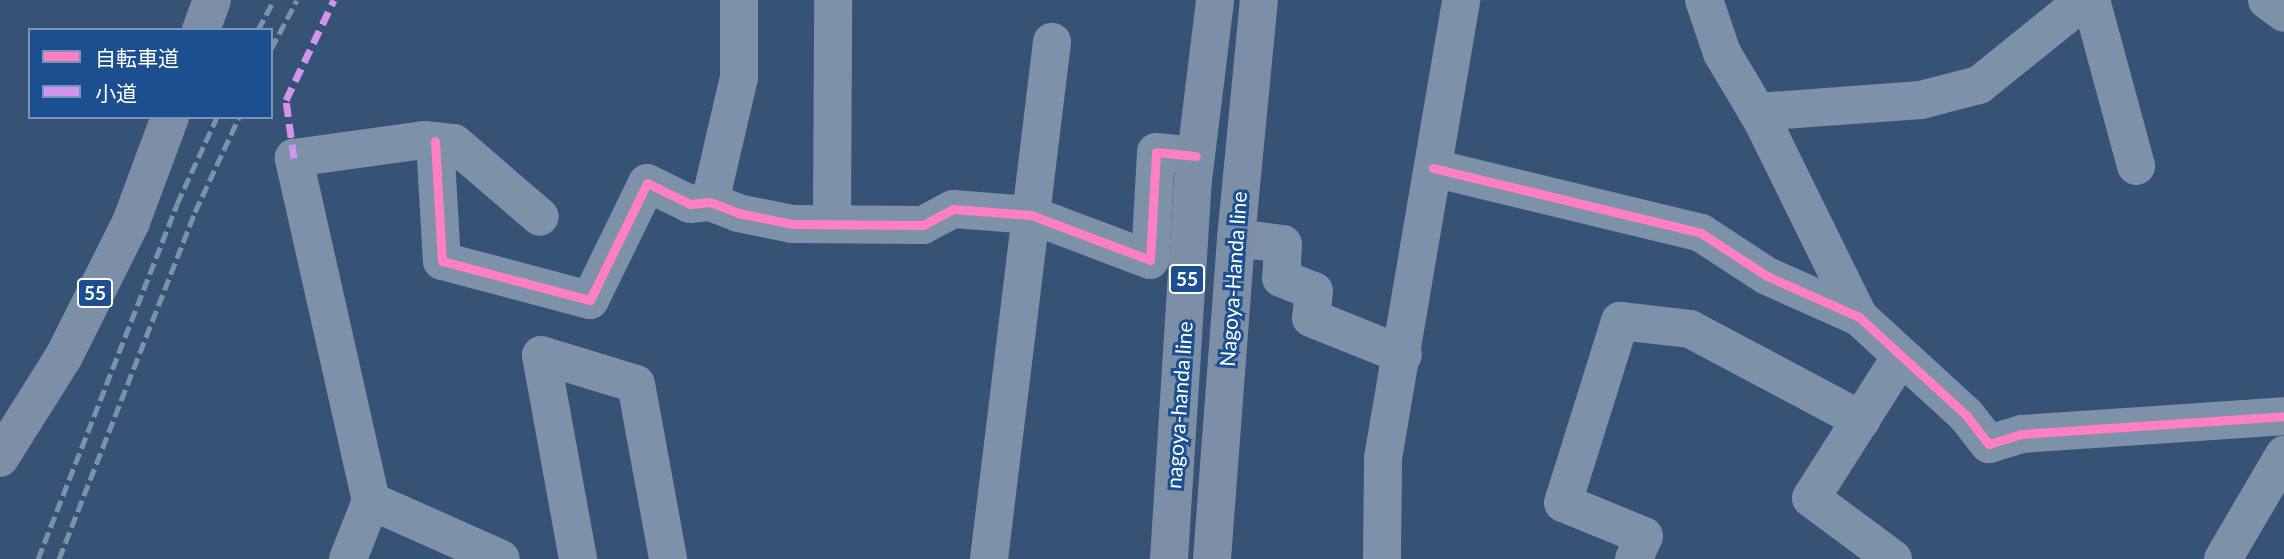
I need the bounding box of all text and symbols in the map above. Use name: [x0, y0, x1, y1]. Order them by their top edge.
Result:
legend: [28, 28, 273, 119]
text: 自転車道: [95, 45, 179, 70]
text: 小道: [95, 80, 137, 105]
street label: Nagoya-Handa line: [1214, 191, 1252, 367]
road number: 55: [1168, 264, 1206, 294]
road number: 55: [76, 278, 114, 308]
street label: nagoya-handa line: [1161, 321, 1197, 489]

